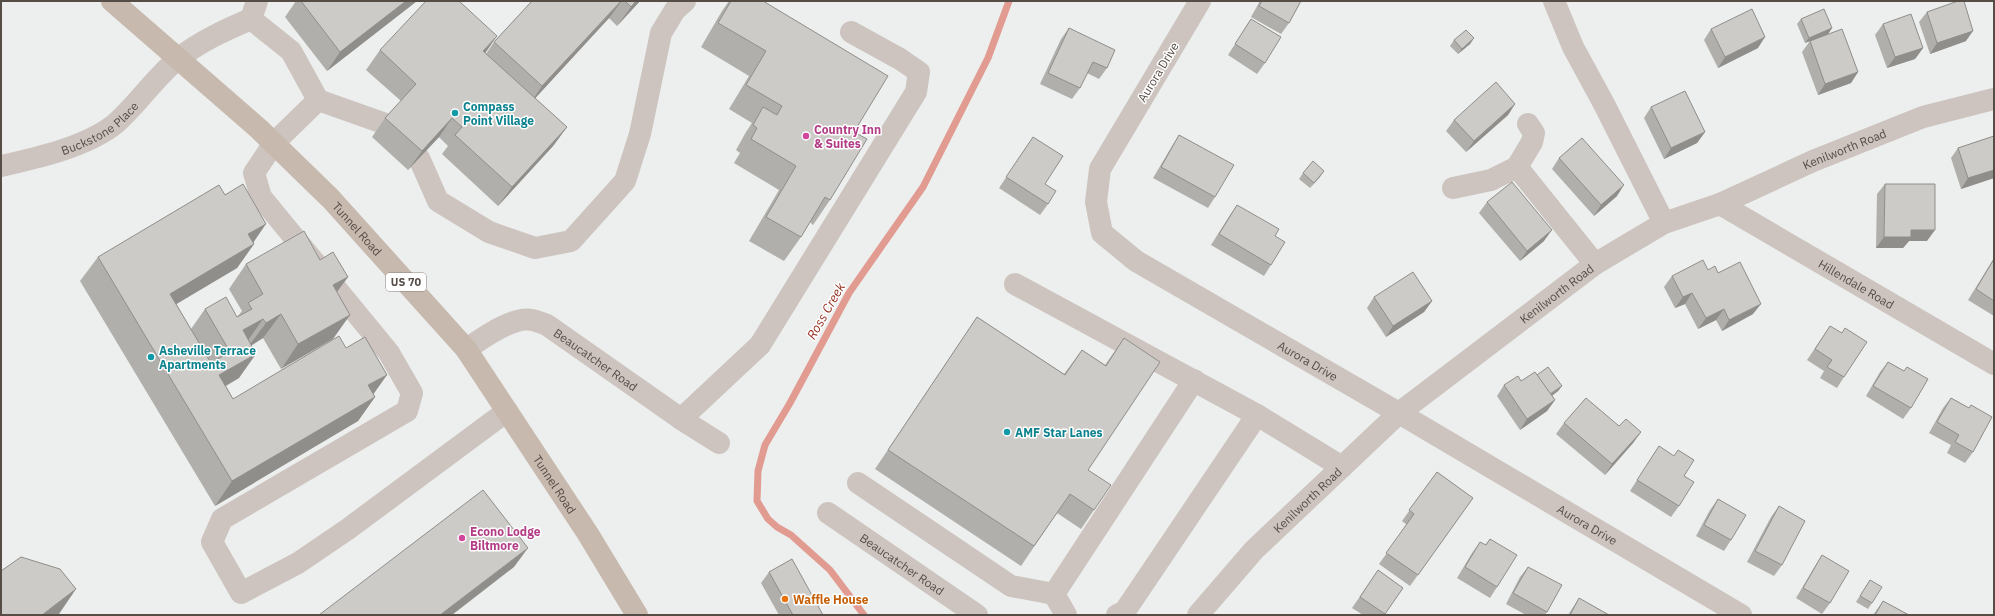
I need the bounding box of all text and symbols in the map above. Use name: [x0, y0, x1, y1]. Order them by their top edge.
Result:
street label: Aurora Drive: [1134, 39, 1182, 105]
street label: Buckstone Place: [59, 98, 141, 158]
place label: Compass Point Village: [463, 99, 534, 128]
marker: Compass Point Village: [450, 108, 460, 118]
place label: Country Inn & Suites: [814, 122, 881, 151]
street label: Kenilworth Road: [1800, 125, 1888, 172]
marker: Country Inn & Suites: [801, 131, 811, 141]
street label: Tunnel Road: [330, 199, 386, 258]
street label: Hillendale Road: [1816, 256, 1897, 312]
street label: Kenilworth Road: [1516, 260, 1596, 326]
road number: US 70: [386, 273, 426, 291]
water label: Ross Creek: [803, 279, 849, 342]
street label: Beaucatcher Road: [551, 325, 641, 394]
street label: Aurora Drive: [1275, 337, 1341, 384]
place label: Asheville Terrace Apartments: [159, 343, 256, 372]
marker: Asheville Terrace Apartments: [146, 352, 156, 362]
place label: AMF Star Lanes: [1015, 425, 1103, 440]
marker: AMF Star Lanes: [1002, 427, 1012, 437]
street label: Tunnel Road: [530, 452, 580, 516]
street label: Kenilworth Road: [1270, 464, 1345, 536]
street label: Aurora Drive: [1555, 501, 1621, 548]
place label: Econo Lodge Biltmore: [470, 524, 541, 553]
street label: Beaucatcher Road: [857, 530, 947, 598]
marker: Econo Lodge Biltmore: [457, 533, 467, 543]
place label: Waffle House: [793, 592, 869, 607]
marker: Waffle House: [780, 594, 790, 604]

